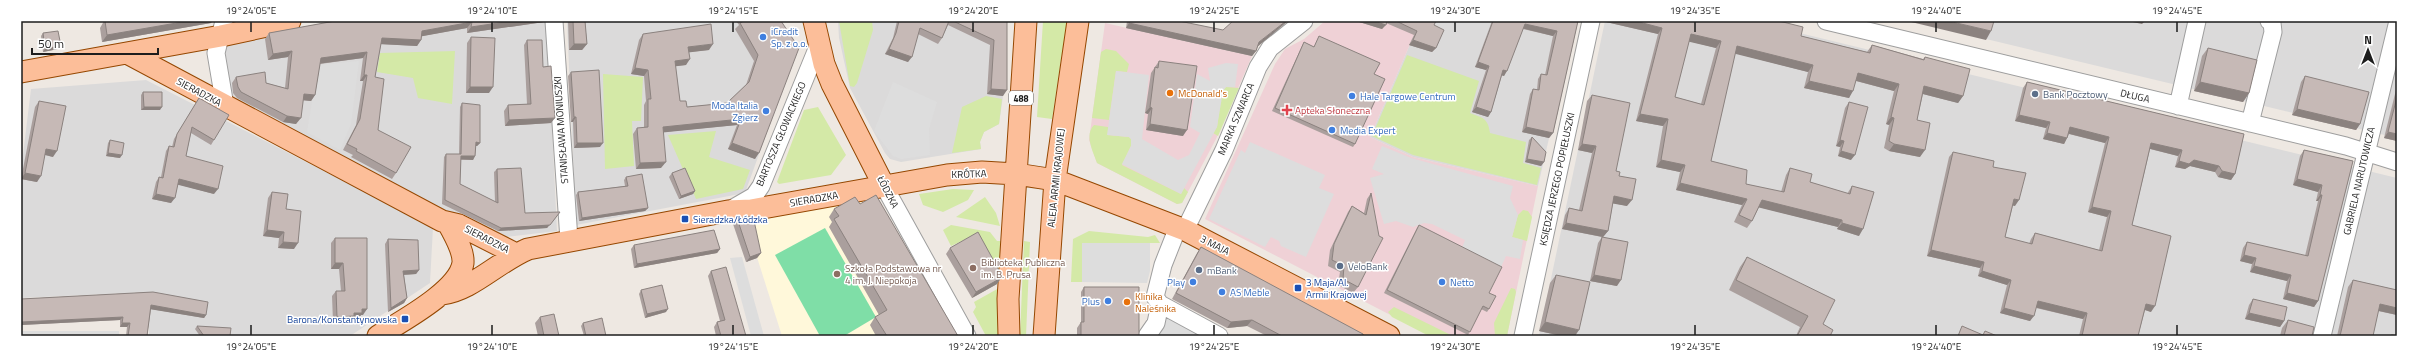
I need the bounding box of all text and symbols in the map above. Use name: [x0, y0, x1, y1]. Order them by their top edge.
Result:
text: 19°24'05"E: [226, 3, 277, 18]
text: 19°24'10"E: [467, 3, 518, 18]
text: 19°24'15"E: [708, 3, 759, 18]
text: 19°24'20"E: [948, 3, 999, 18]
text: 19°24'25"E: [1189, 3, 1240, 18]
text: 19°24'30"E: [1430, 3, 1481, 18]
text: 19°24'35"E: [1670, 3, 1721, 18]
text: 19°24'40"E: [1911, 3, 1962, 18]
text: 19°24'45"E: [2152, 3, 2203, 18]
place label: iCredit Sp. z o.o.: [771, 24, 808, 51]
scale bar: [32, 30, 158, 56]
north arrow: [2348, 30, 2388, 70]
marker: iCredit Sp. z o.o.: [758, 32, 768, 42]
text: N: [2364, 32, 2372, 48]
text: 50 m: [38, 34, 64, 53]
street label: SIERADZKA: [174, 74, 224, 110]
street label: STANISŁAWA MONIUSZKI: [550, 76, 572, 184]
street label: BARTOSZA GŁOWACKIEGO: [752, 79, 810, 189]
street label: MARKA SZWARCA: [1214, 80, 1258, 158]
street label: DŁUGA: [2119, 85, 2151, 107]
place label: McDonald's: [1178, 86, 1227, 101]
place label: Bank Pocztowy: [2043, 87, 2108, 102]
marker: McDonald's: [1165, 88, 1175, 98]
place label: Hale Targowe Centrum: [1360, 89, 1456, 104]
marker: Bank Pocztowy: [2030, 89, 2040, 99]
road number: 488: [1009, 91, 1033, 105]
marker: Hale Targowe Centrum: [1347, 91, 1357, 101]
place label: Moda Italia Zgierz: [711, 98, 758, 125]
place label: Apteka Słoneczna: [1295, 103, 1370, 118]
marker: Apteka Słoneczna: [1282, 105, 1292, 115]
marker: Moda Italia Zgierz: [761, 106, 771, 116]
street label: KSIĘDZA JERZEGO POPIEŁUSZKI: [1536, 111, 1578, 247]
place label: Media Expert: [1340, 123, 1396, 138]
marker: Media Expert: [1327, 125, 1337, 135]
street label: GABRIELA NARUTOWICZA: [2339, 125, 2379, 236]
street label: ALEJA ARMII KRAJOWEJ: [1043, 128, 1069, 228]
street label: KRÓTKA: [951, 166, 987, 182]
street label: ŁÓDZKA: [873, 172, 903, 211]
street label: SIERADZKA: [789, 187, 839, 211]
place label: Sieradzka/Łódzka: [693, 212, 768, 227]
marker: Sieradzka/Łódzka: [680, 214, 690, 224]
street label: SIERADZKA: [462, 221, 512, 257]
street label: 3 MAJA: [1198, 231, 1232, 259]
place label: Biblioteka Publiczna im. B. Prusa: [981, 255, 1065, 282]
place label: VeloBank: [1348, 259, 1388, 274]
place label: Szkoła Podstawowa nr 4 im. J. Niepokoja: [845, 261, 942, 288]
marker: VeloBank: [1335, 261, 1345, 271]
marker: Biblioteka Publiczna im. B. Prusa: [968, 263, 978, 273]
place label: mBank: [1207, 263, 1237, 278]
marker: mBank: [1194, 265, 1204, 275]
marker: Szkoła Podstawowa nr 4 im. J. Niepokoja: [832, 269, 842, 279]
place label: Play: [1167, 275, 1185, 290]
place label: 3 Maja/Al. Armii Krajowej: [1306, 275, 1367, 302]
place label: Netto: [1450, 275, 1474, 290]
marker: Play: [1188, 277, 1198, 287]
marker: Netto: [1437, 277, 1447, 287]
marker: 3 Maja/Al. Armii Krajowej: [1293, 283, 1303, 293]
place label: AS Meble: [1230, 285, 1270, 300]
marker: AS Meble: [1217, 287, 1227, 297]
place label: Klinika Naleśnika: [1135, 289, 1176, 316]
place label: Plus: [1082, 294, 1100, 309]
marker: Plus: [1103, 296, 1113, 306]
marker: Klinika Naleśnika: [1122, 297, 1132, 307]
place label: Barona/Konstantynowska: [287, 312, 397, 327]
marker: Barona/Konstantynowska: [400, 314, 410, 324]
text: 19°24'05"E: [226, 339, 277, 354]
text: 19°24'10"E: [467, 339, 518, 354]
text: 19°24'15"E: [708, 339, 759, 354]
text: 19°24'20"E: [948, 339, 999, 354]
text: 19°24'25"E: [1189, 339, 1240, 354]
text: 19°24'30"E: [1430, 339, 1481, 354]
text: 19°24'35"E: [1670, 339, 1721, 354]
text: 19°24'40"E: [1911, 339, 1962, 354]
text: 19°24'45"E: [2152, 339, 2203, 354]

